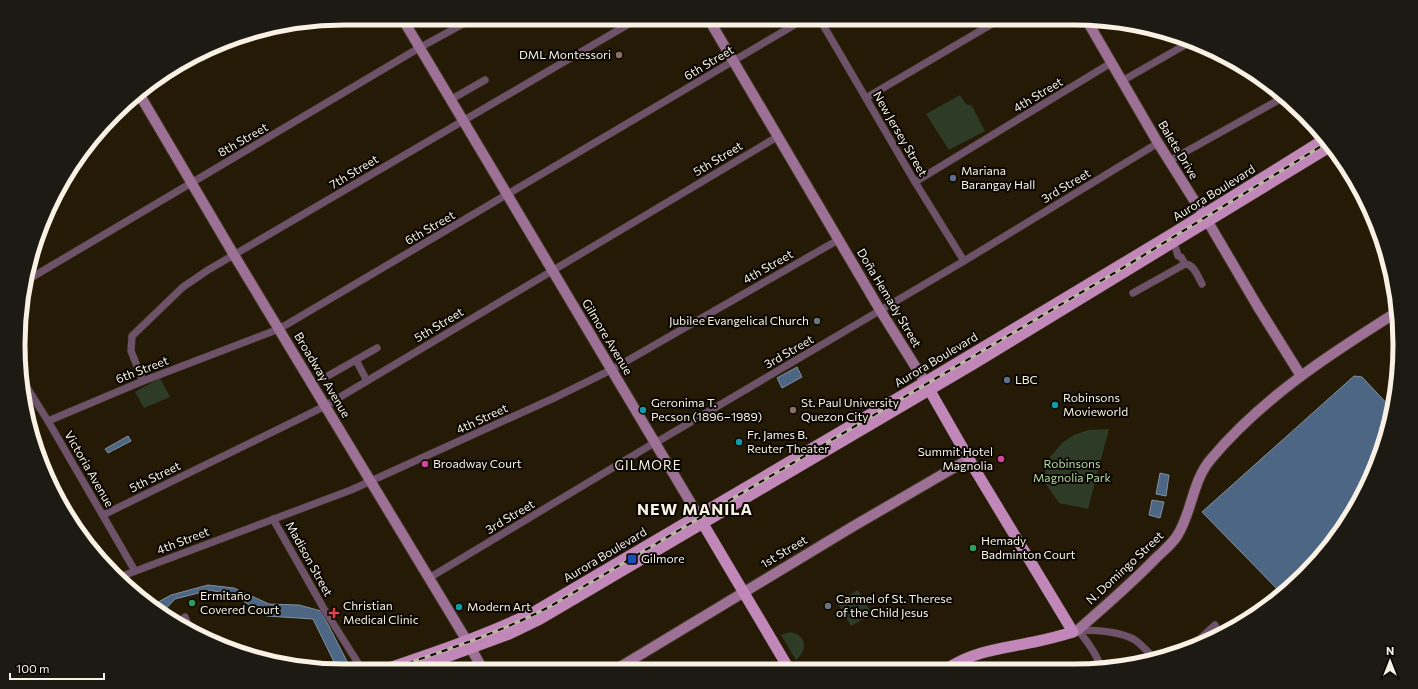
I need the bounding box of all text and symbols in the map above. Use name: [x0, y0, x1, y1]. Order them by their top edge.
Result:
street label: 6th Street: [681, 42, 736, 82]
place label: DML Montessori: [519, 47, 611, 61]
marker: DML Montessori: [614, 50, 624, 60]
street label: 4th Street: [1010, 74, 1065, 114]
street label: New Jersey Street: [870, 89, 931, 179]
street label: Balete Drive: [1156, 118, 1202, 181]
street label: 8th Street: [215, 119, 270, 159]
street label: 5th Street: [690, 138, 745, 178]
street label: 7th Street: [327, 151, 380, 191]
street label: Aurora Boulevard: [1170, 161, 1257, 223]
place label: Mariana Barangay Hall: [961, 163, 1035, 191]
street label: 3rd Street: [1038, 165, 1093, 205]
marker: Mariana Barangay Hall: [948, 173, 958, 183]
street label: 6th Street: [402, 207, 457, 247]
street label: Doña Hemady Street: [855, 245, 925, 350]
street label: 4th Street: [740, 246, 795, 286]
street label: Gilmore Avenue: [580, 296, 636, 377]
street label: 5th Street: [411, 304, 466, 344]
place label: Jubilee Evangelical Church: [669, 313, 809, 328]
marker: Jubilee Evangelical Church: [812, 316, 822, 326]
street label: Broadway Avenue: [292, 329, 354, 420]
street label: Aurora Boulevard: [891, 329, 980, 389]
street label: 3rd Street: [761, 331, 816, 371]
street label: 6th Street: [113, 353, 170, 386]
place label: LBC: [1015, 372, 1038, 386]
marker: LBC: [1002, 375, 1012, 385]
place label: Robinsons Movieworld: [1063, 390, 1128, 418]
place label: Geronima T. Pecson (1896–1989): [651, 395, 762, 423]
place label: St. Paul University Quezon City: [801, 395, 899, 423]
street label: 4th Street: [454, 400, 510, 436]
marker: Robinsons Movieworld: [1050, 400, 1060, 410]
marker: Geronima T. Pecson (1896–1989): [638, 405, 648, 415]
marker: St. Paul University Quezon City: [788, 405, 798, 415]
place label: Fr. James B. Reuter Theater: [747, 427, 829, 455]
street label: Victoria Avenue: [62, 428, 117, 509]
marker: Fr. James B. Reuter Theater: [734, 437, 744, 447]
place label: Summit Hotel Magnolia: [918, 444, 993, 472]
marker: Summit Hotel Magnolia: [996, 454, 1006, 464]
place label: Broadway Court: [433, 456, 522, 470]
park label: Robinsons Magnolia Park: [1033, 456, 1111, 484]
district label: GILMORE: [615, 457, 681, 473]
street label: 5th Street: [127, 458, 182, 494]
marker: Broadway Court: [420, 459, 430, 469]
street label: 3rd Street: [482, 496, 537, 536]
district label: NEW MANILA: [637, 499, 753, 518]
street label: Madison Street: [284, 519, 336, 598]
street label: 4th Street: [154, 524, 211, 556]
street label: Aurora Boulevard: [560, 524, 649, 584]
street label: N. Domingo Street: [1083, 528, 1166, 607]
street label: 1st Street: [758, 532, 809, 570]
place label: Hemady Badminton Court: [981, 533, 1075, 561]
marker: Hemady Badminton Court: [968, 543, 978, 553]
place label: Gilmore: [641, 551, 685, 565]
marker: Gilmore: [626, 553, 638, 565]
place label: Ermitaño Covered Court: [200, 588, 279, 616]
place label: Carmel of St. Therese of the Child Jesus: [836, 591, 952, 620]
marker: Ermitaño Covered Court: [187, 598, 197, 608]
place label: Christian Medical Clinic: [343, 598, 419, 626]
place label: Modern Art: [467, 599, 531, 613]
marker: Carmel of St. Therese of the Child Jesus: [823, 601, 833, 611]
marker: Modern Art: [454, 602, 464, 612]
marker: Christian Medical Clinic: [328, 607, 340, 619]
north arrow: [1370, 641, 1410, 681]
text: N: [1386, 644, 1394, 657]
scale bar: [10, 655, 104, 681]
text: 100 m: [16, 661, 50, 675]

